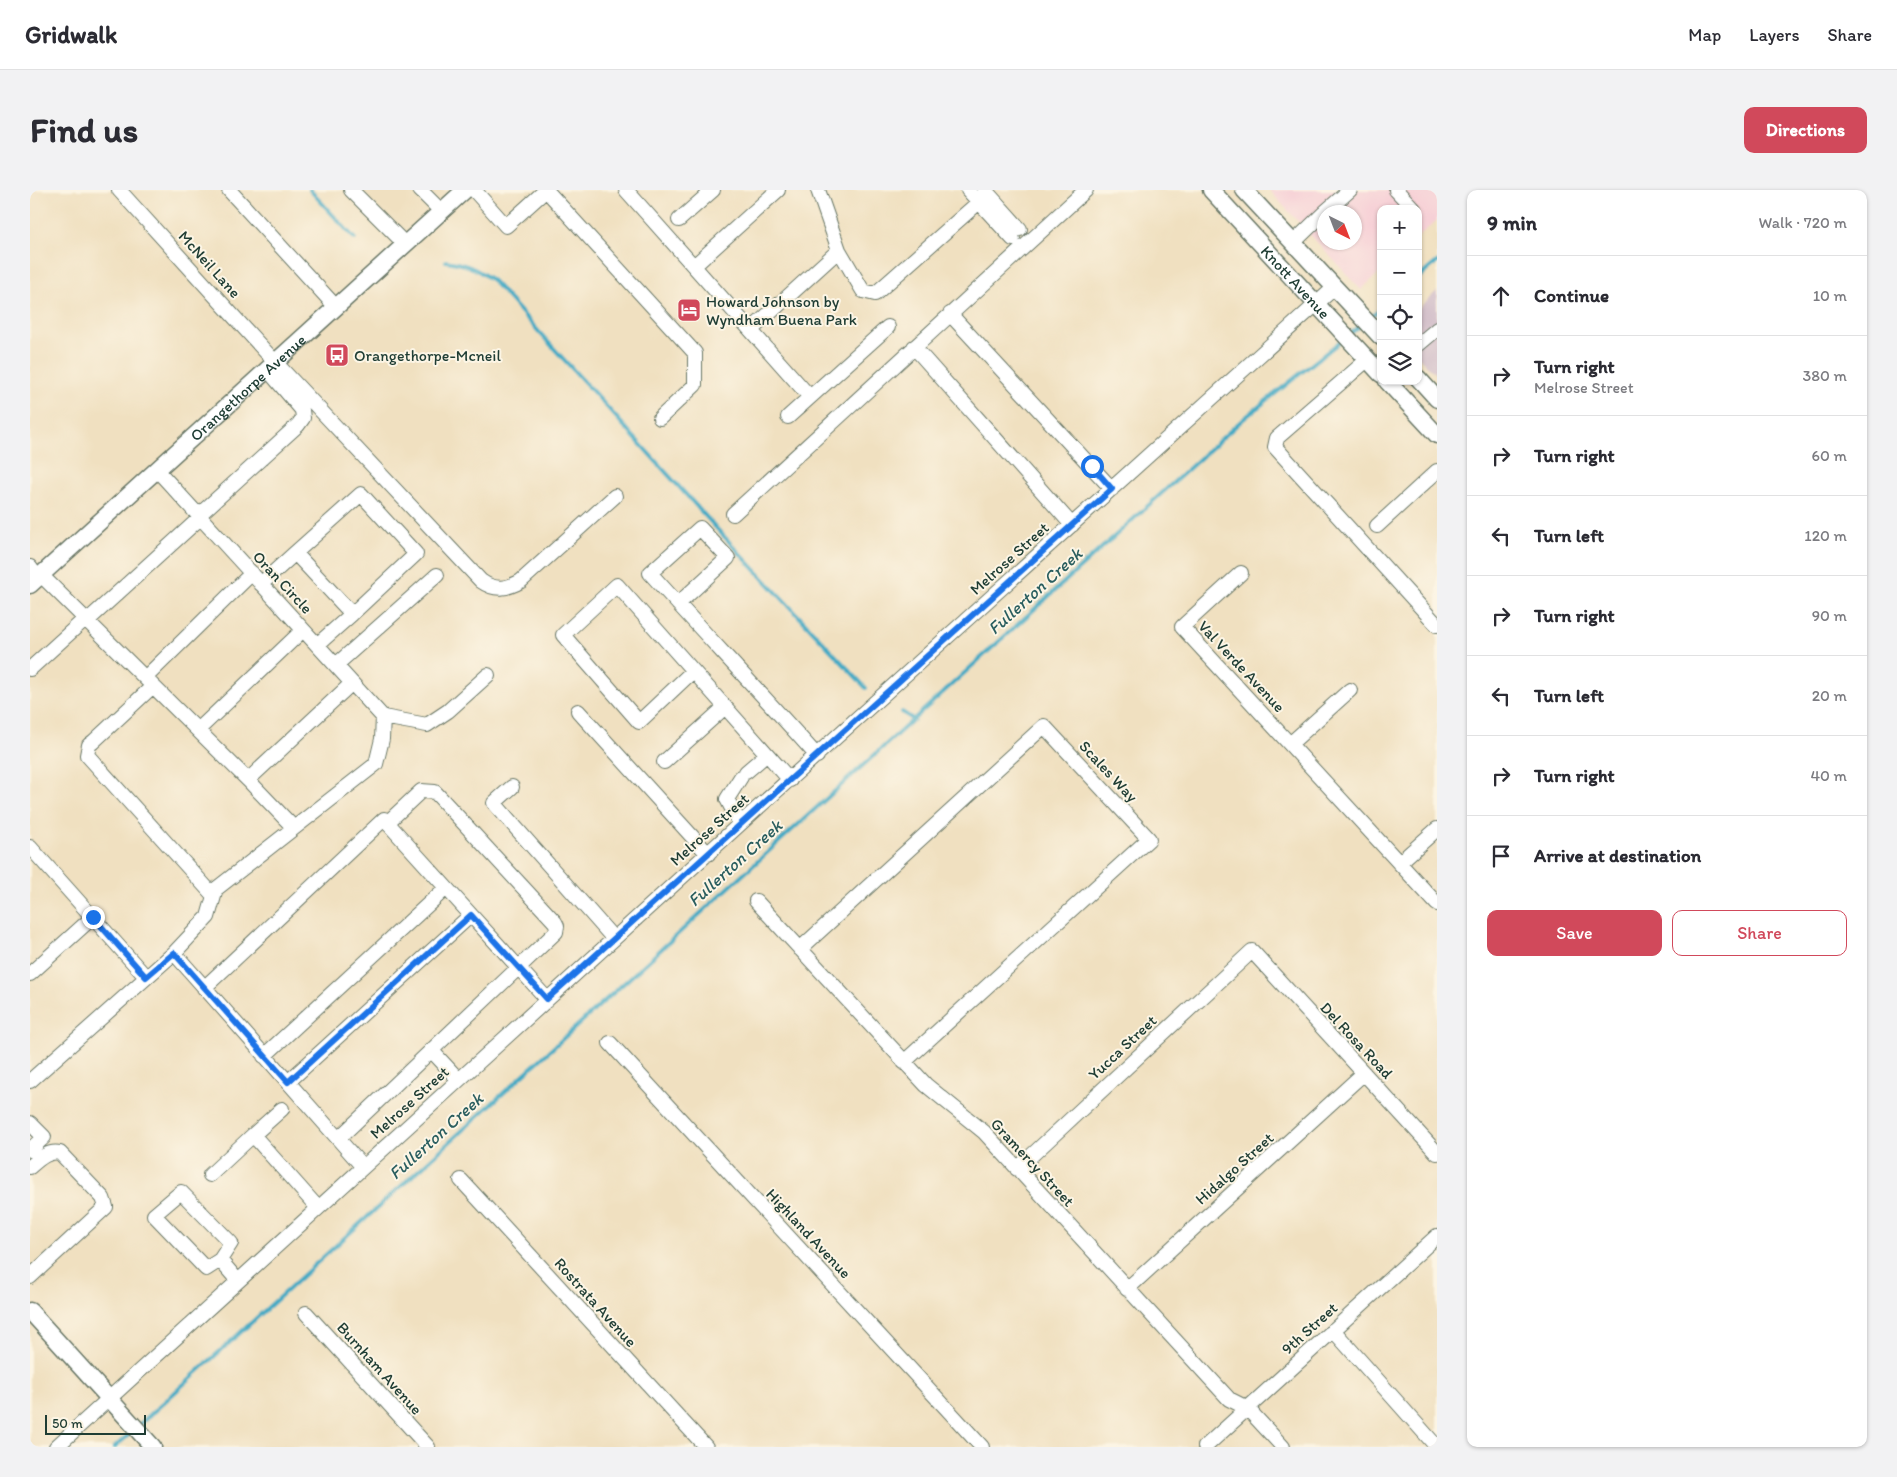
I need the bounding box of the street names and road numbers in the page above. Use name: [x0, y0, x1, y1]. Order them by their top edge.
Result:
street label: McNeil Lane: [175, 227, 245, 302]
street label: Knott Avenue: [1257, 241, 1334, 323]
street label: Orangethorpe Avenue: [186, 330, 310, 445]
street label: Melrose Street: [966, 518, 1053, 599]
street label: Oran Circle: [249, 547, 317, 618]
street label: Val Verde Avenue: [1194, 617, 1289, 716]
street label: Scales Way: [1075, 737, 1142, 806]
street label: Melrose Street: [666, 789, 753, 870]
street label: Del Rosa Road: [1316, 998, 1397, 1083]
street label: Yucca Street: [1084, 1011, 1160, 1084]
street label: Melrose Street: [366, 1062, 453, 1143]
street label: Gramercy Street: [987, 1114, 1078, 1210]
street label: Hidalgo Street: [1191, 1128, 1277, 1208]
street label: Highland Avenue: [762, 1184, 855, 1282]
street label: Rostrata Avenue: [550, 1254, 641, 1351]
street label: 9th Street: [1277, 1298, 1341, 1358]
street label: Burnham Avenue: [333, 1318, 426, 1419]

